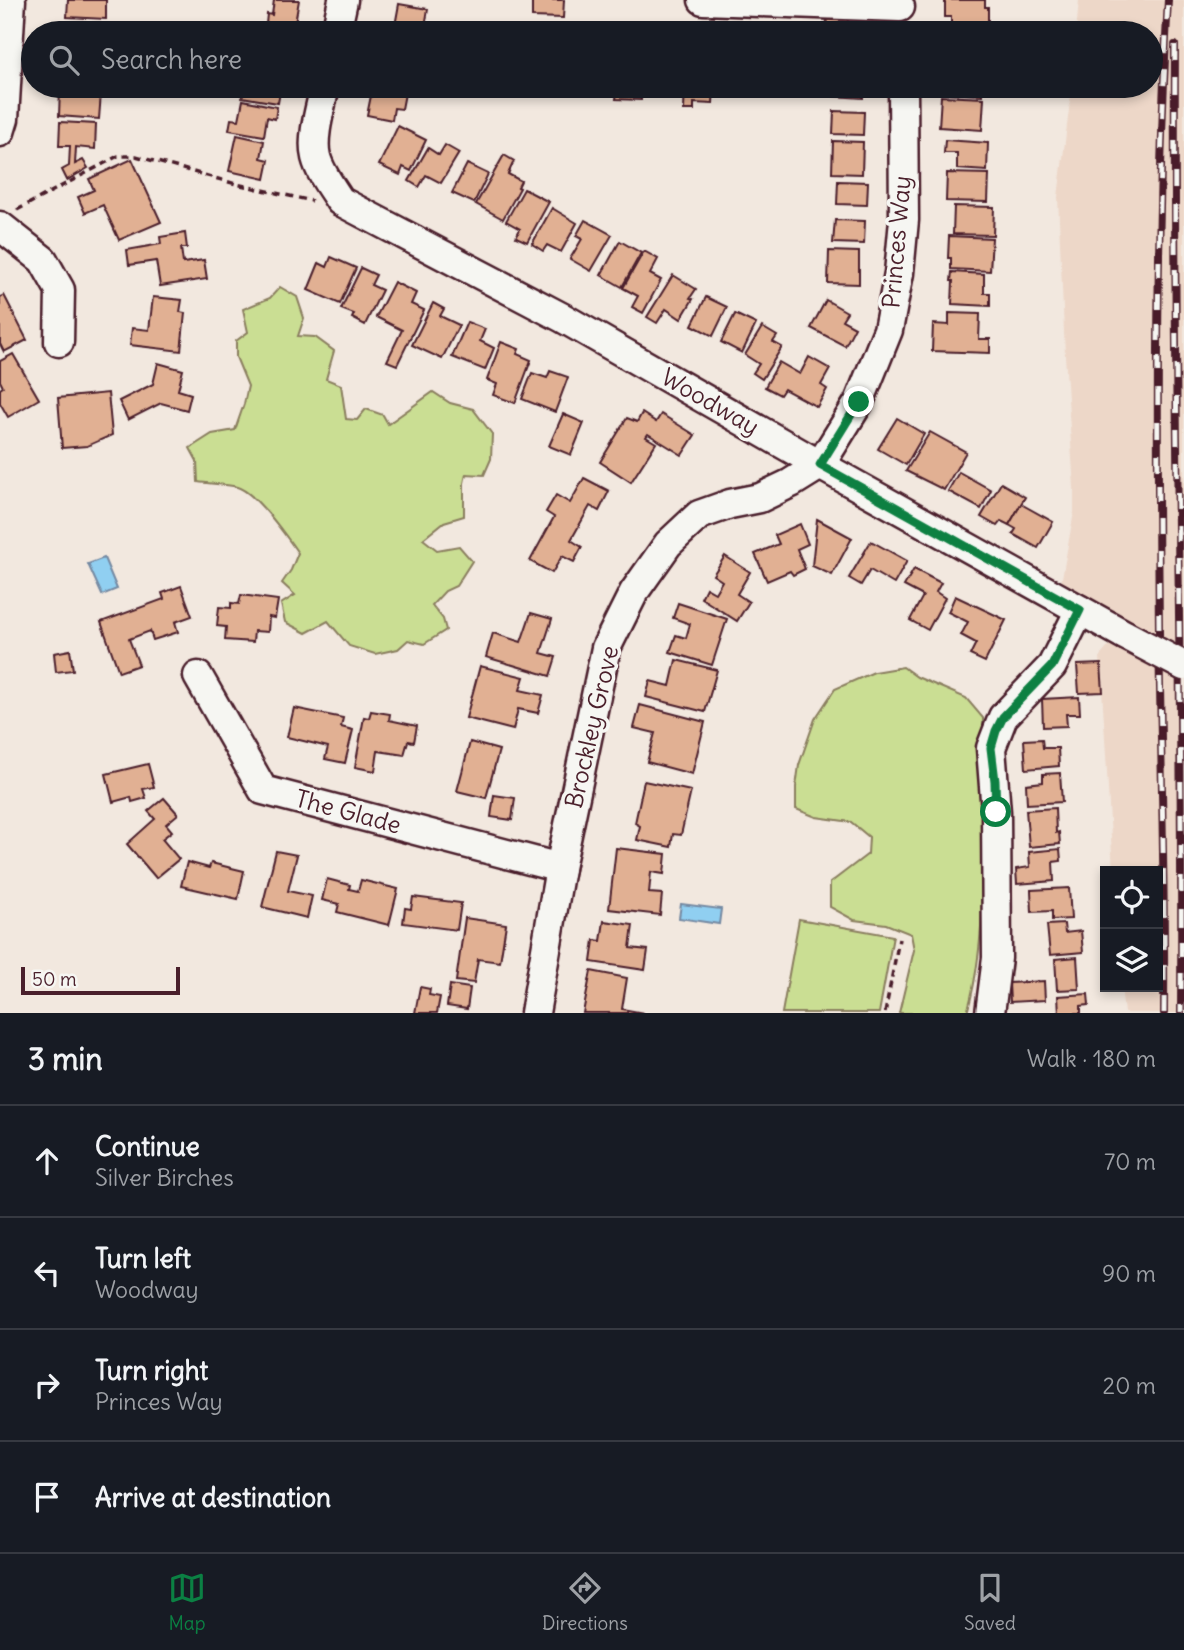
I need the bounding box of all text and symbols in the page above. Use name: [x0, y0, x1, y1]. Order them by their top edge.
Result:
search box: [21, 21, 1163, 98]
icon: search: [45, 41, 83, 79]
text: Search here: [101, 43, 242, 76]
street label: Princes Way: [875, 174, 917, 310]
street label: Woodway: [656, 361, 765, 441]
route end: [843, 386, 874, 417]
street label: Brockley Grove: [558, 643, 624, 811]
street label: The Glade: [292, 783, 404, 840]
route start: [980, 796, 1011, 827]
map controls: [1100, 866, 1163, 992]
button: locate: [1100, 866, 1163, 929]
button: layers: [1100, 929, 1163, 992]
scale bar: [21, 964, 180, 996]
text: 50 m: [32, 967, 77, 991]
text: 3 min: [28, 1040, 103, 1078]
text: Walk · 180 m: [1027, 1044, 1156, 1073]
text: Continue: [95, 1130, 200, 1163]
icon: ahead: [28, 1142, 66, 1180]
text: 70 m: [1104, 1147, 1156, 1176]
text: Silver Birches: [95, 1163, 234, 1192]
text: Turn left: [95, 1242, 191, 1275]
icon: left: [28, 1254, 66, 1292]
text: 90 m: [1102, 1259, 1156, 1288]
text: Woodway: [95, 1275, 199, 1304]
text: Turn right: [95, 1354, 208, 1387]
icon: right: [28, 1366, 66, 1404]
text: 20 m: [1103, 1371, 1156, 1400]
text: Princes Way: [95, 1387, 223, 1416]
icon: arrive: [28, 1478, 66, 1516]
text: Arrive at destination: [95, 1481, 331, 1514]
tab: Map: [168, 1569, 206, 1635]
tab: Directions: [542, 1569, 628, 1635]
tab: Saved: [964, 1569, 1016, 1635]

